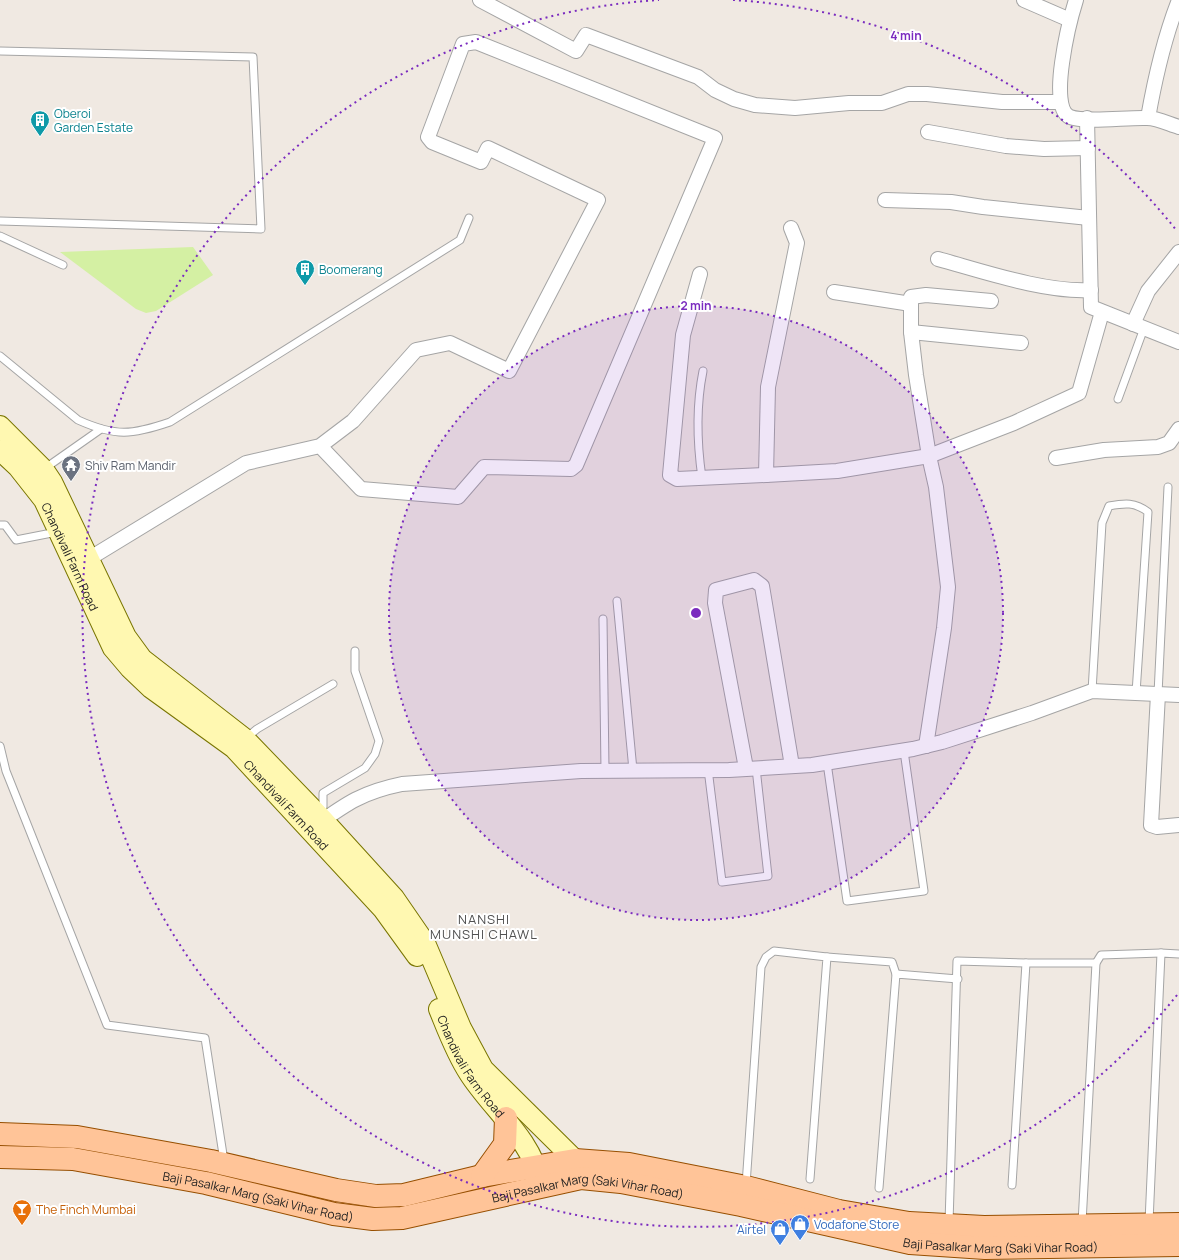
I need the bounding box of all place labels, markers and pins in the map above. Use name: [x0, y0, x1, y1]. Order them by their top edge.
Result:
place label: Oberoi Garden Estate: [54, 105, 133, 136]
building icon: Oberoi Garden Estate: [29, 109, 51, 137]
building icon: Boomerang: [294, 258, 316, 286]
place label: Boomerang: [319, 261, 383, 278]
temple icon: Shiv Ram Mandir: [60, 454, 82, 482]
place label: Shiv Ram Mandir: [85, 457, 176, 474]
centre of rings: [689, 606, 703, 620]
bar icon: The Finch Mumbai: [11, 1198, 33, 1226]
place label: The Finch Mumbai: [36, 1201, 136, 1218]
shop icon: Vodafone Store: [789, 1213, 811, 1241]
place label: Vodafone Store: [814, 1216, 899, 1233]
shop icon: Airtel: [769, 1218, 791, 1246]
place label: Airtel: [737, 1221, 766, 1238]

